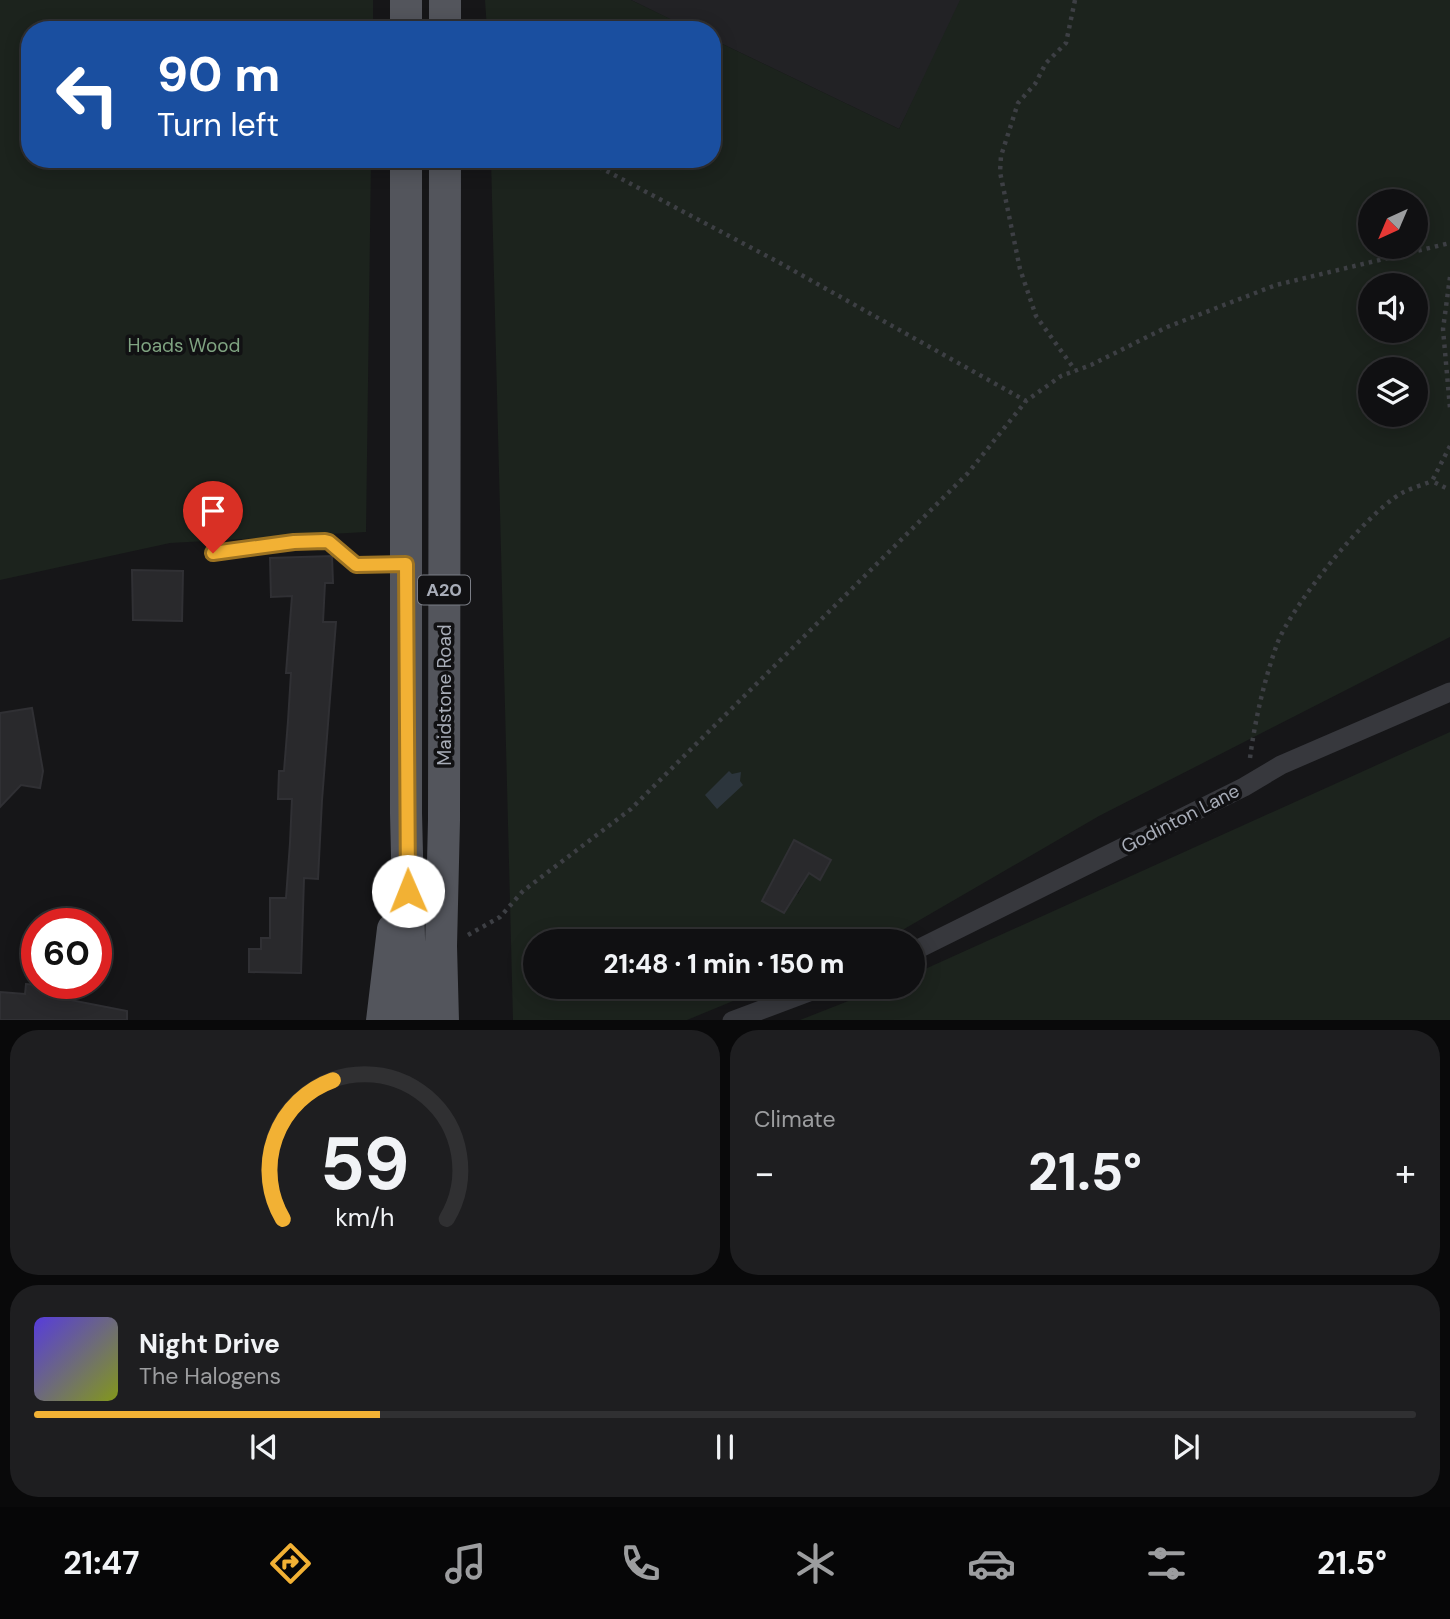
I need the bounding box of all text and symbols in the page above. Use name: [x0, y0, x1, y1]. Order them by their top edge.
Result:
text: 90 m: [157, 42, 280, 106]
icon: left: [42, 49, 133, 140]
text: Turn left: [157, 104, 279, 146]
north arrow: [1358, 189, 1428, 259]
map controls: [1358, 189, 1428, 427]
button: sound: [1358, 273, 1428, 343]
park label: Hoads Wood: [128, 333, 240, 358]
button: layers: [1358, 357, 1428, 427]
pin: [183, 481, 243, 553]
icon: arrive: [194, 492, 232, 530]
road number: A20: [418, 576, 470, 604]
street label: Maidstone Road: [432, 624, 457, 766]
street label: Godinton Lane: [1117, 778, 1244, 859]
position arrow: [371, 854, 445, 928]
speed limit sign: 60: [21, 908, 112, 999]
text: 21:48 · 1 min · 150 m: [604, 947, 844, 981]
text: Climate: [754, 1104, 836, 1134]
text: 59: [320, 1117, 410, 1212]
text: 21.5°: [1028, 1138, 1142, 1206]
text: −: [754, 1148, 775, 1198]
text: +: [1395, 1148, 1416, 1198]
text: km/h: [335, 1200, 395, 1233]
text: Night Drive: [139, 1327, 280, 1361]
text: The Halogens: [139, 1361, 281, 1391]
icon: previous: [245, 1428, 283, 1466]
icon: pause: [706, 1428, 744, 1466]
icon: next: [1167, 1428, 1205, 1466]
icon: directions: [266, 1539, 315, 1588]
icon: music: [441, 1539, 490, 1588]
icon: phone: [616, 1539, 665, 1588]
icon: climate: [791, 1539, 840, 1588]
icon: car: [967, 1539, 1016, 1588]
icon: filters: [1142, 1539, 1191, 1588]
text: 21:47: [63, 1542, 139, 1584]
text: 21.5°: [1317, 1542, 1387, 1584]

